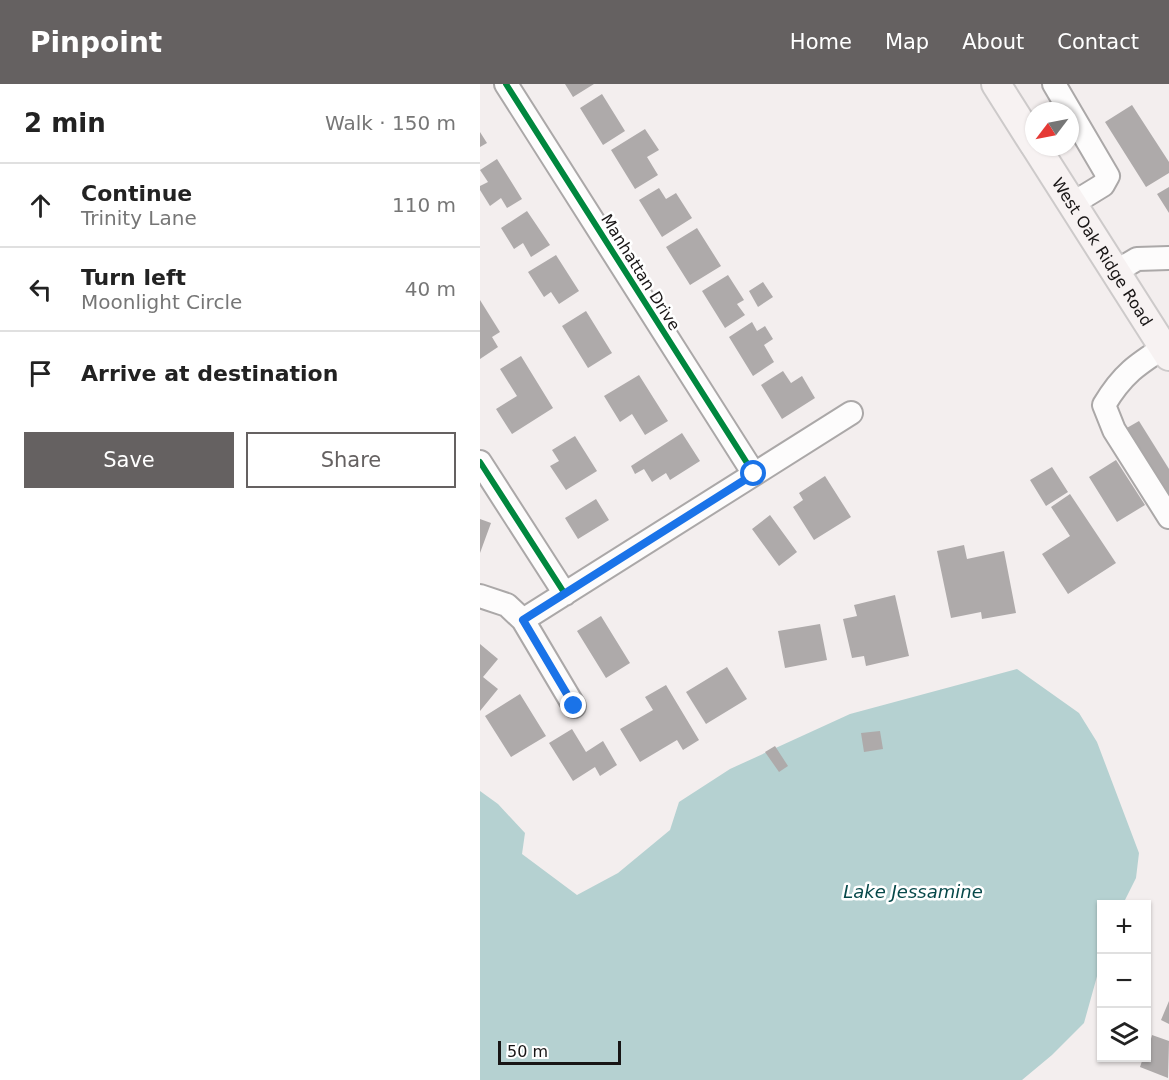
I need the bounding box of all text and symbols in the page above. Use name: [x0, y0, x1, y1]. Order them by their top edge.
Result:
text: Pinpoint: [30, 26, 162, 59]
text: Home: [790, 30, 852, 54]
text: Map: [885, 30, 929, 54]
text: About: [962, 30, 1024, 54]
text: Contact: [1057, 30, 1139, 54]
north arrow: [1025, 102, 1079, 156]
text: 2 min: [24, 108, 106, 138]
text: Walk · 150 m: [325, 111, 456, 135]
street label: West Oak Ridge Road: [1048, 174, 1156, 330]
text: Continue: [81, 181, 192, 206]
icon: ahead: [24, 189, 57, 222]
text: 110 m: [392, 193, 456, 217]
text: Trinity Lane: [81, 206, 197, 230]
street label: Manhattan Drive: [597, 210, 684, 334]
text: Turn left: [81, 265, 186, 290]
icon: left: [24, 273, 57, 306]
text: 40 m: [405, 277, 456, 301]
text: Moonlight Circle: [81, 290, 242, 314]
icon: arrive: [24, 357, 57, 390]
text: Arrive at destination: [81, 361, 338, 386]
button: Save: [24, 432, 234, 488]
button: Share: [246, 432, 456, 488]
route start: [740, 460, 766, 486]
route end: [560, 692, 586, 718]
water label: Lake Jessamine: [843, 881, 983, 902]
map controls: [1097, 900, 1151, 1062]
button: +: [1097, 900, 1151, 954]
button: −: [1097, 954, 1151, 1008]
button: layers: [1097, 1008, 1151, 1062]
scale bar: [498, 1038, 621, 1066]
text: 50 m: [507, 1042, 548, 1061]

